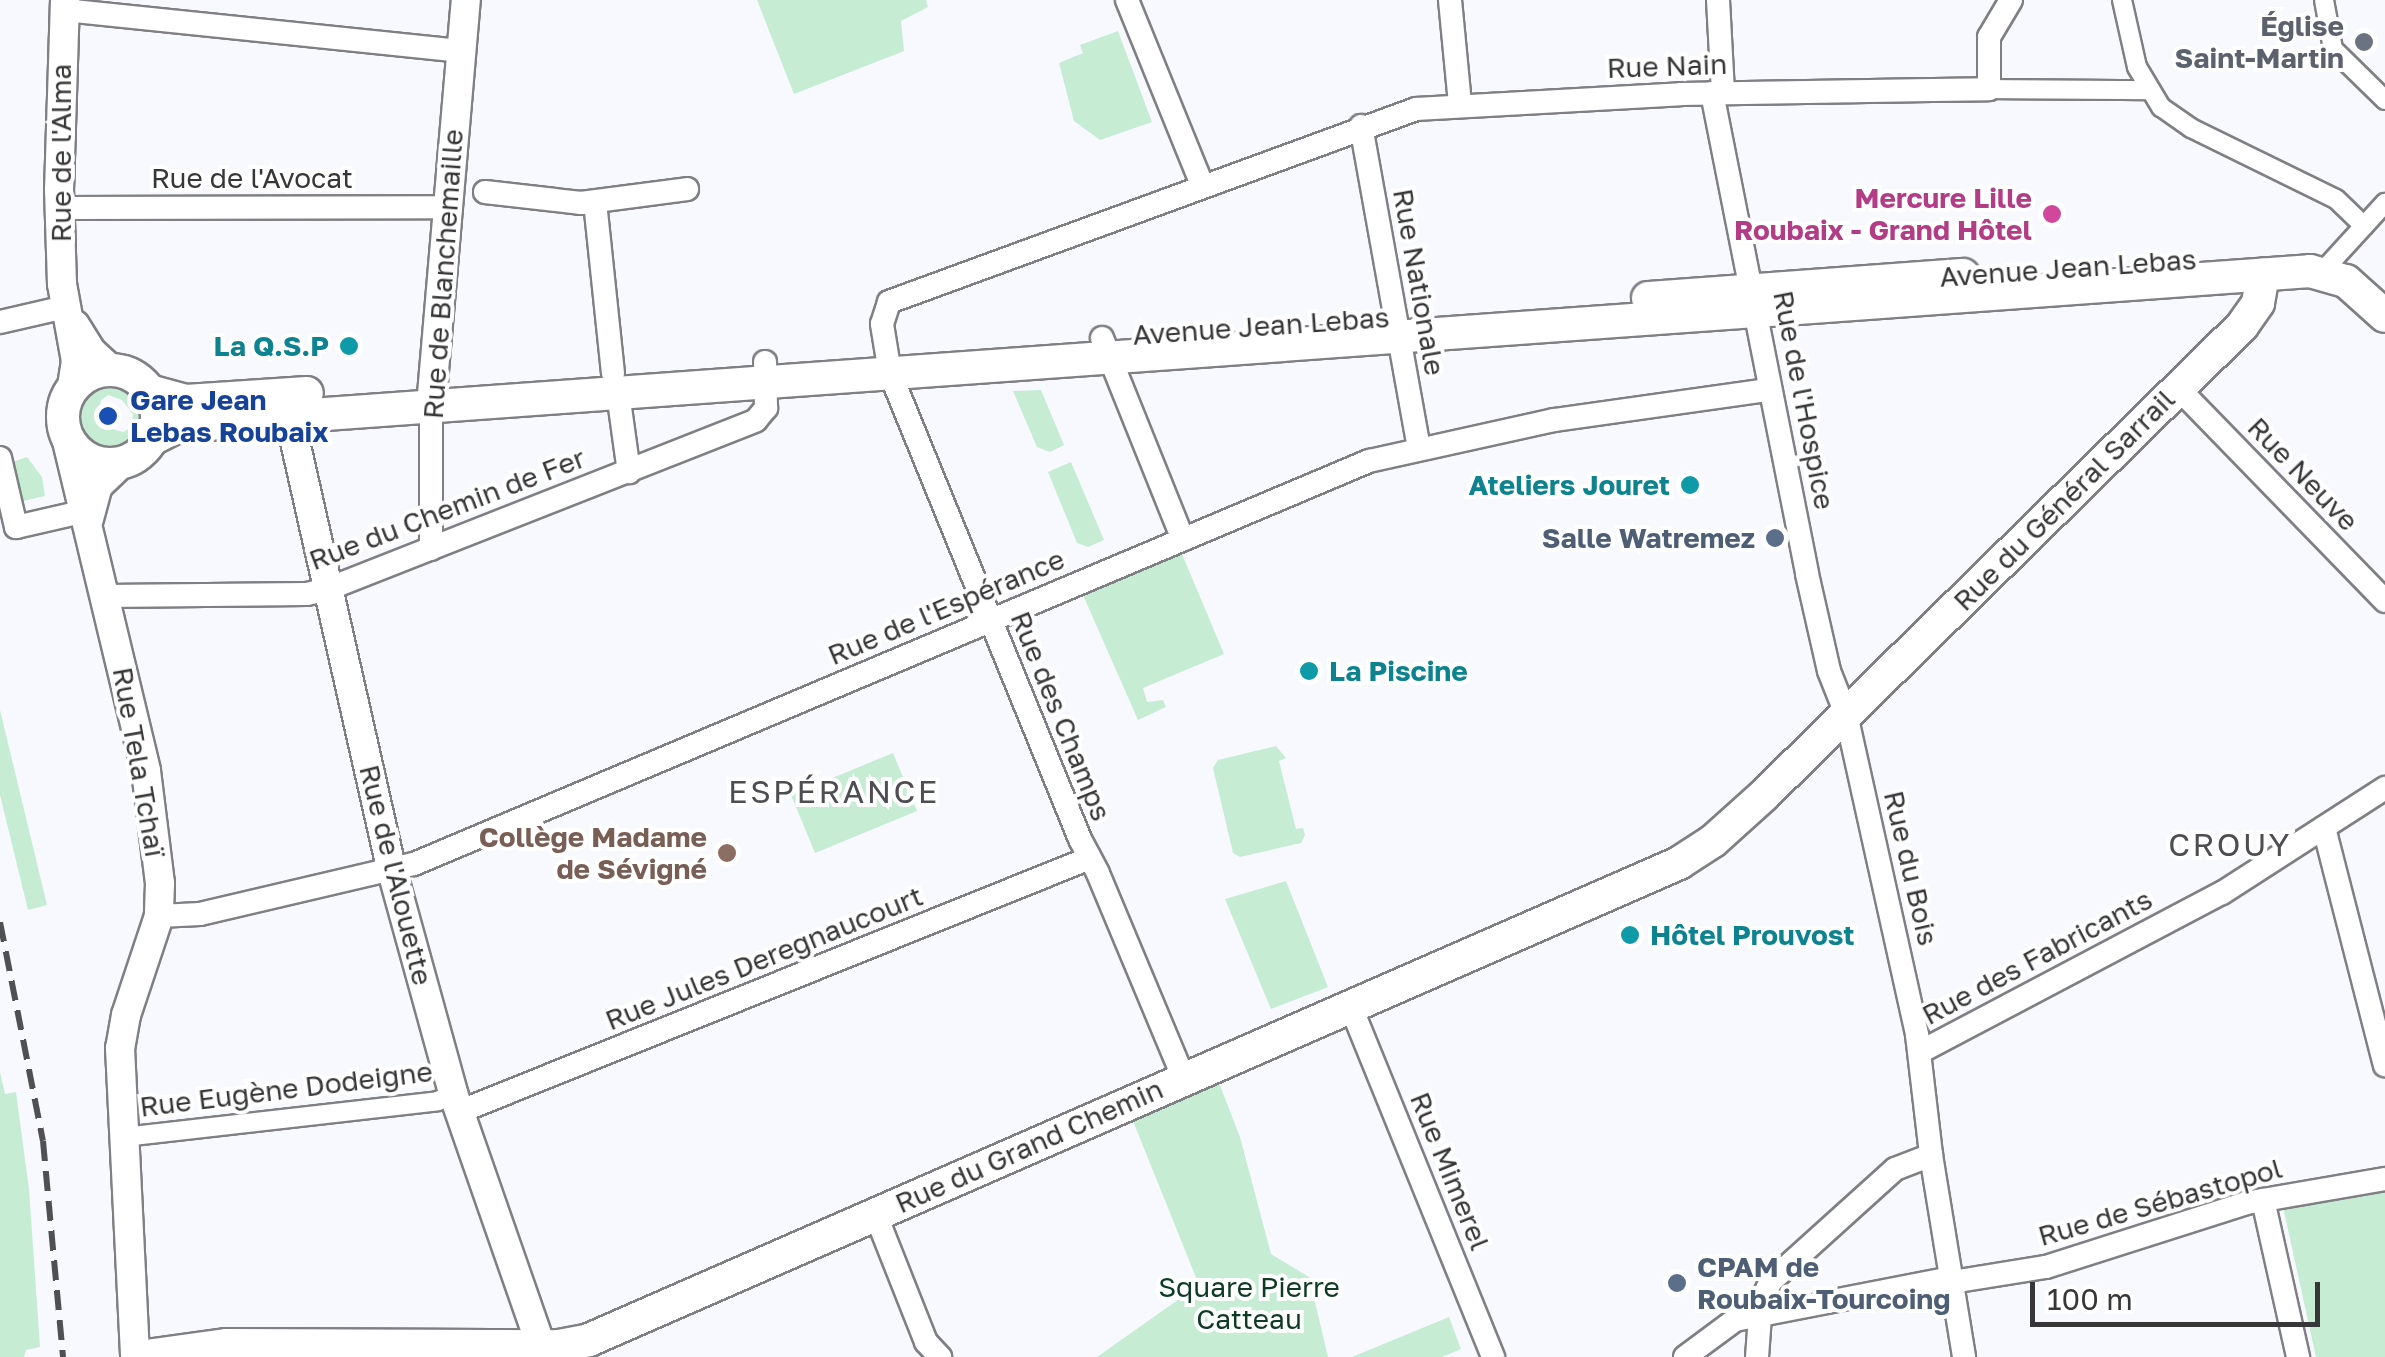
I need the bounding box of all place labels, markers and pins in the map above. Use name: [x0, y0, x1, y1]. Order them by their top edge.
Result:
place label: Église Saint-Martin: [2175, 9, 2344, 75]
marker: Église Saint-Martin: [2353, 31, 2375, 53]
place label: Mercure Lille Roubaix - Grand Hôtel: [1734, 181, 2032, 247]
marker: Mercure Lille Roubaix - Grand Hôtel: [2041, 203, 2063, 225]
place label: La Q.S.P: [214, 329, 329, 363]
marker: La Q.S.P: [338, 335, 360, 357]
place label: Gare Jean Lebas Roubaix: [130, 383, 328, 449]
marker: Gare Jean Lebas Roubaix: [95, 403, 121, 429]
place label: Ateliers Jouret: [1469, 468, 1670, 502]
marker: Ateliers Jouret: [1679, 474, 1701, 496]
place label: Salle Watremez: [1542, 521, 1755, 555]
marker: Salle Watremez: [1764, 527, 1786, 549]
place label: La Piscine: [1329, 654, 1468, 688]
marker: La Piscine: [1298, 660, 1320, 682]
place label: Collège Madame de Sévigné: [479, 820, 707, 886]
marker: Collège Madame de Sévigné: [716, 842, 738, 864]
place label: Hôtel Prouvost: [1650, 918, 1855, 952]
marker: Hôtel Prouvost: [1619, 924, 1641, 946]
place label: CPAM de Roubaix-Tourcoing: [1697, 1250, 1950, 1316]
marker: CPAM de Roubaix-Tourcoing: [1666, 1272, 1688, 1294]

